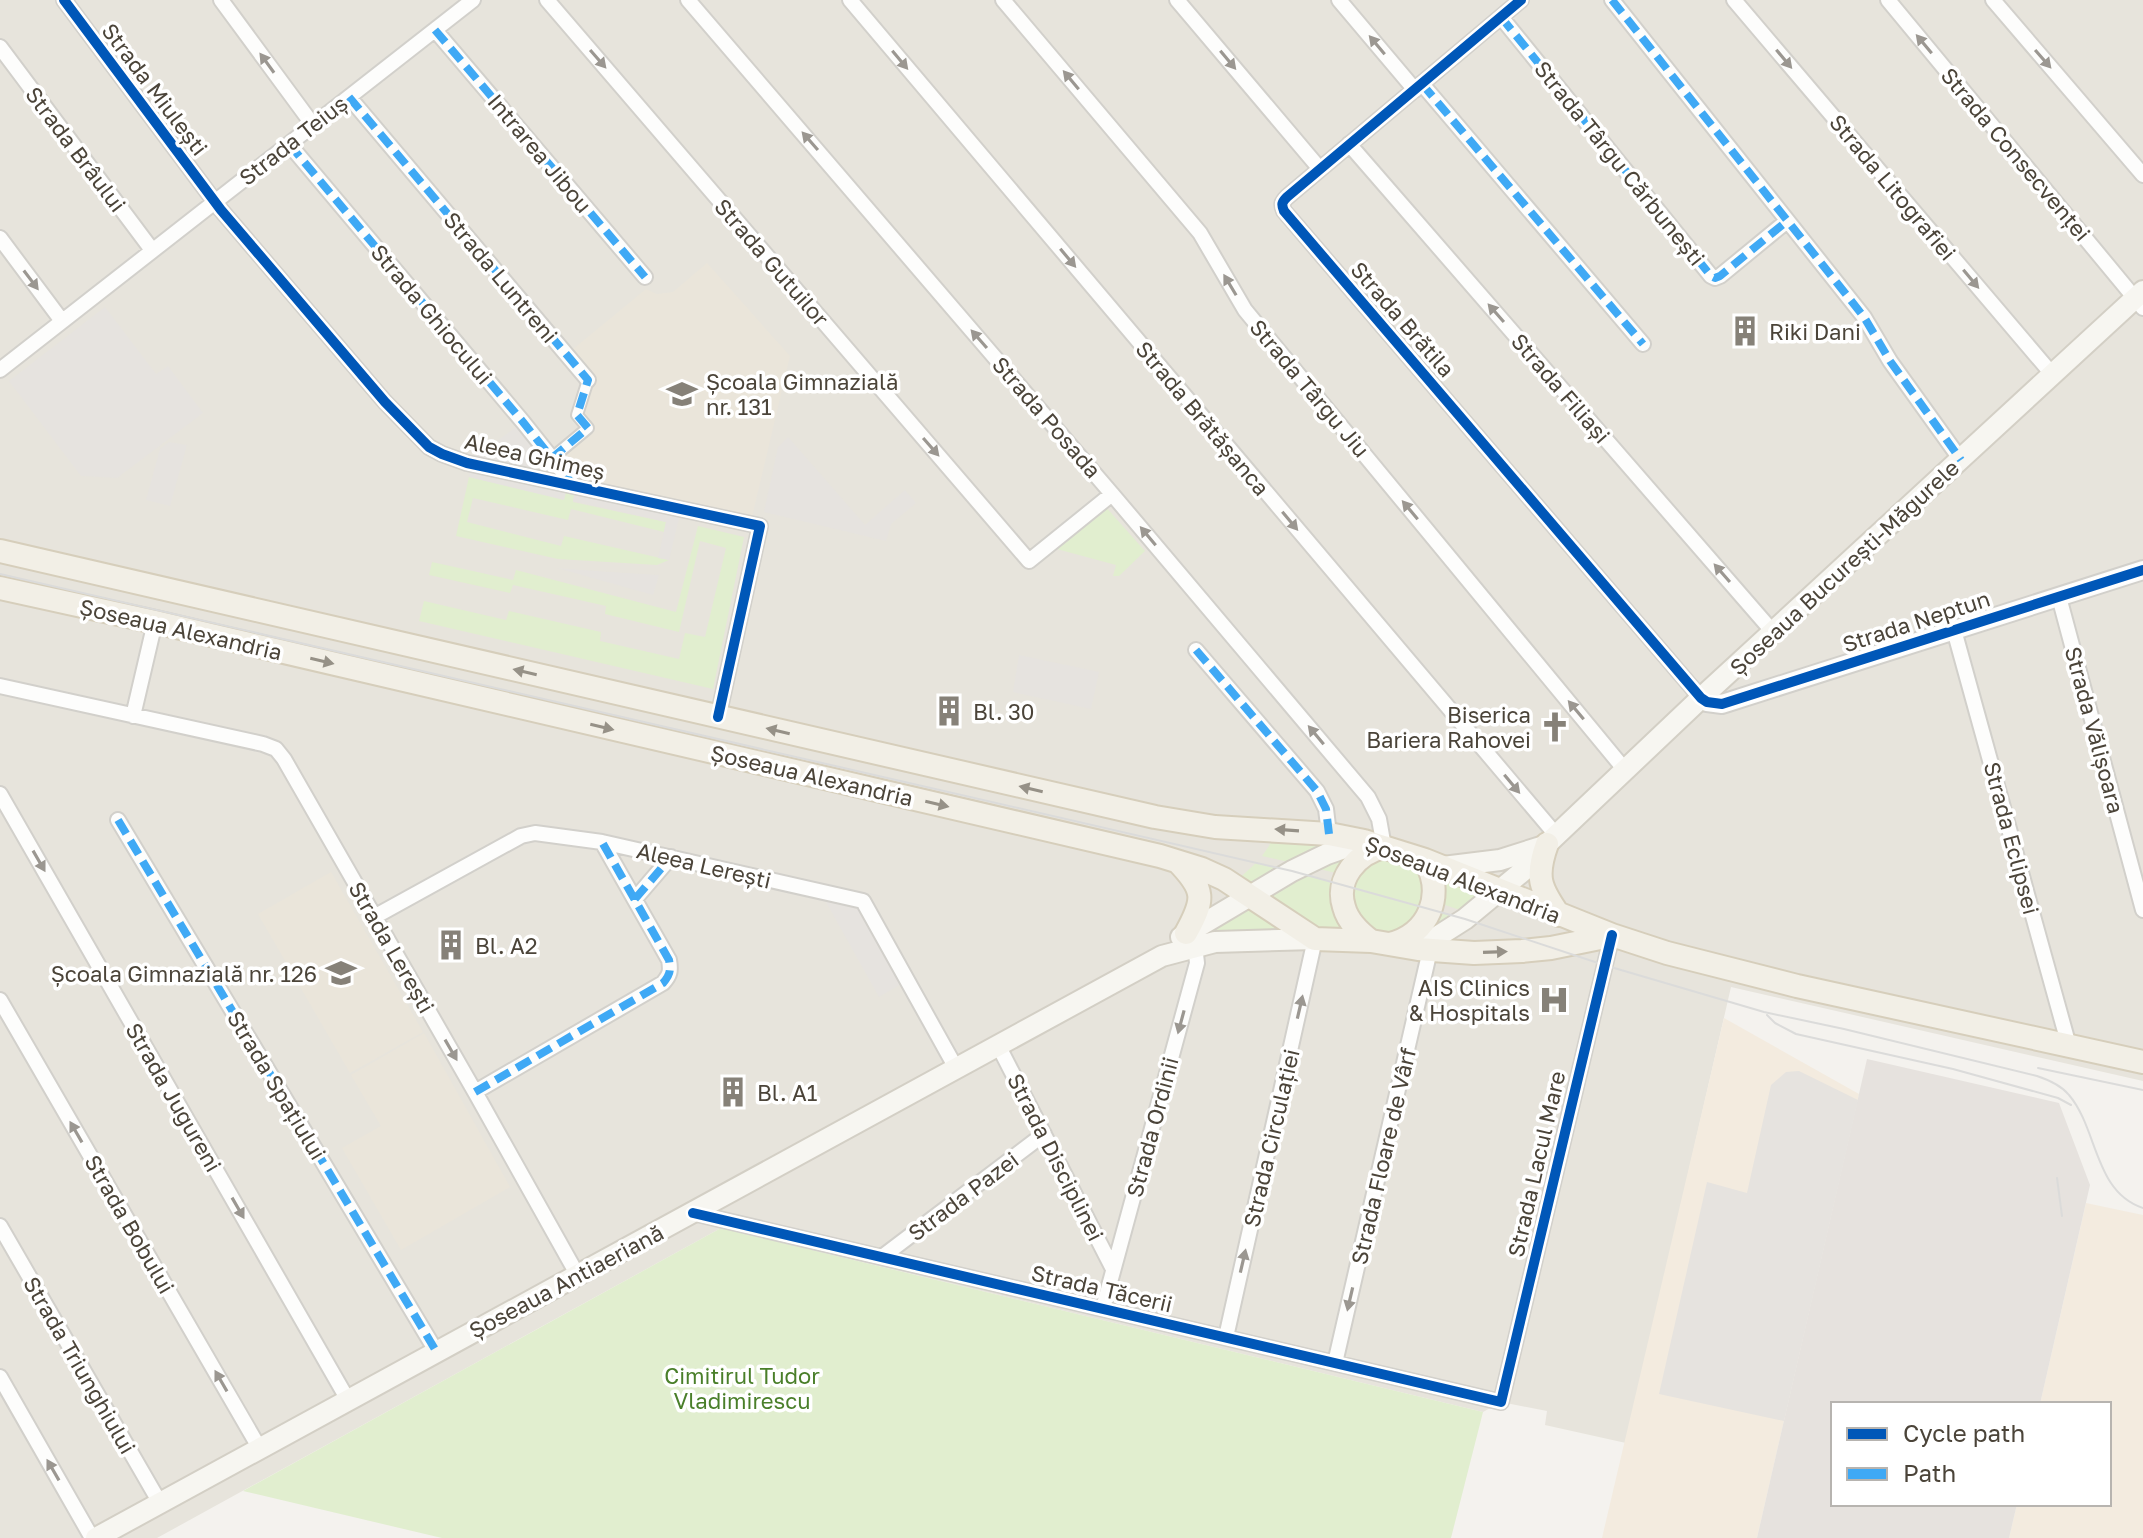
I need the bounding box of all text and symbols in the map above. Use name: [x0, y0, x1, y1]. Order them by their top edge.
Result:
street label: Strada Miulești: [96, 17, 214, 161]
one-way arrow: [1916, 34, 1933, 54]
one-way arrow: [1369, 35, 1386, 55]
one-way arrow: [589, 49, 606, 69]
one-way arrow: [891, 49, 908, 69]
one-way arrow: [1219, 49, 1236, 69]
one-way arrow: [1775, 49, 1792, 69]
one-way arrow: [2034, 50, 2052, 69]
one-way arrow: [259, 52, 275, 73]
street label: Strada Târgu Cărbunești: [1529, 55, 1711, 271]
street label: Strada Consecvenței: [1936, 62, 2096, 246]
one-way arrow: [1063, 71, 1080, 91]
street label: Strada Brâului: [20, 81, 132, 217]
street label: Intrarea Jibou: [482, 88, 598, 218]
street label: Strada Teiuș: [233, 89, 353, 191]
street label: Strada Litografiei: [1824, 109, 1962, 265]
one-way arrow: [802, 132, 819, 152]
street label: Strada Gutuilor: [709, 193, 835, 332]
street label: Strada Luntreni: [438, 206, 564, 348]
street label: Strada Ghiocului: [366, 239, 498, 389]
one-way arrow: [1059, 248, 1076, 268]
street label: Strada Brătila: [1346, 256, 1460, 382]
one-way arrow: [1962, 268, 1979, 288]
one-way arrow: [23, 269, 39, 291]
one-way arrow: [1223, 274, 1237, 296]
one-way arrow: [1488, 304, 1505, 324]
street label: Strada Târgu Jiu: [1245, 314, 1375, 462]
building icon: Riki Dani: [1728, 314, 1762, 348]
place label: Riki Dani: [1769, 318, 1861, 345]
street label: Strada Filiași: [1506, 328, 1616, 448]
one-way arrow: [971, 329, 988, 349]
street label: Strada Brătășanca: [1131, 335, 1275, 501]
street label: Strada Posada: [987, 351, 1107, 483]
place label: Școala Gimnazială nr. 131: [706, 368, 899, 420]
school or university icon: Școala Gimnazială nr. 131: [665, 377, 699, 411]
street label: Aleea Ghimeș: [462, 427, 608, 485]
one-way arrow: [922, 438, 940, 457]
street label: Șoseaua București-Măgurele: [1724, 454, 1964, 680]
one-way arrow: [1402, 500, 1419, 520]
one-way arrow: [1281, 511, 1298, 531]
one-way arrow: [1140, 526, 1157, 546]
one-way arrow: [1714, 563, 1731, 583]
street label: Strada Neptun: [1839, 584, 1993, 658]
street label: Șoseaua Alexandria: [77, 593, 285, 665]
street label: Strada Vălișoara: [2060, 644, 2130, 816]
one-way arrow: [309, 655, 334, 668]
one-way arrow: [512, 665, 537, 678]
building icon: Bl. 30: [932, 694, 966, 728]
place label: Bl. 30: [973, 698, 1035, 725]
one-way arrow: [1568, 700, 1585, 720]
place label: Biserica Bariera Rahovei: [1366, 701, 1531, 753]
church icon: Biserica Bariera Rahovei: [1538, 710, 1572, 744]
one-way arrow: [590, 721, 615, 733]
one-way arrow: [765, 724, 790, 737]
one-way arrow: [1308, 725, 1325, 745]
street label: Șoseaua Alexandria: [708, 739, 916, 811]
street label: Strada Eclipsei: [1979, 759, 2045, 917]
one-way arrow: [1503, 773, 1520, 793]
one-way arrow: [1019, 782, 1044, 794]
one-way arrow: [925, 798, 950, 811]
one-way arrow: [1274, 823, 1299, 836]
street label: Șoseaua Alexandria: [1361, 829, 1565, 929]
street label: Aleea Lerești: [634, 836, 774, 894]
one-way arrow: [32, 850, 46, 872]
street label: Strada Lerești: [343, 876, 441, 1018]
building icon: Bl. A2: [434, 928, 468, 962]
place label: Bl. A2: [475, 932, 537, 959]
one-way arrow: [1483, 946, 1508, 959]
school or university icon: Școala Gimnazială nr. 126: [324, 956, 358, 990]
place label: Școala Gimnazială nr. 126: [51, 960, 317, 987]
place label: AIS Clinics & Hospitals: [1409, 974, 1530, 1026]
hospital icon: AIS Clinics & Hospitals: [1537, 983, 1571, 1017]
one-way arrow: [1294, 995, 1307, 1020]
street label: Strada Spațiului: [222, 1006, 332, 1164]
one-way arrow: [1174, 1010, 1187, 1034]
street label: Strada Jugureni: [120, 1018, 228, 1176]
one-way arrow: [444, 1039, 458, 1061]
street label: Strada Floare de Vârf: [1345, 1045, 1421, 1267]
street label: Strada Circulației: [1237, 1046, 1305, 1230]
street label: Strada Ordinii: [1120, 1054, 1184, 1200]
street label: Strada Lacul Mare: [1501, 1068, 1571, 1260]
street label: Strada Disciplinei: [1002, 1069, 1110, 1245]
building icon: Bl. A1: [716, 1075, 750, 1109]
place label: Bl. A1: [757, 1079, 818, 1106]
one-way arrow: [69, 1121, 83, 1143]
street label: Strada Pazei: [902, 1146, 1024, 1246]
street label: Strada Bobului: [79, 1150, 181, 1298]
one-way arrow: [231, 1197, 245, 1219]
street label: Șoseaua Antiaeriană: [464, 1218, 668, 1344]
one-way arrow: [1237, 1248, 1250, 1273]
street label: Strada Tăcerii: [1029, 1259, 1175, 1317]
street label: Strada Triunghiului: [18, 1272, 142, 1458]
one-way arrow: [1343, 1287, 1356, 1312]
park label: Cimitirul Tudor Vladimirescu: [664, 1362, 820, 1414]
one-way arrow: [214, 1370, 228, 1392]
legend: [1831, 1402, 2111, 1506]
text: Cycle path: [1903, 1418, 2025, 1447]
text: Path: [1903, 1458, 1956, 1487]
one-way arrow: [46, 1459, 60, 1482]

